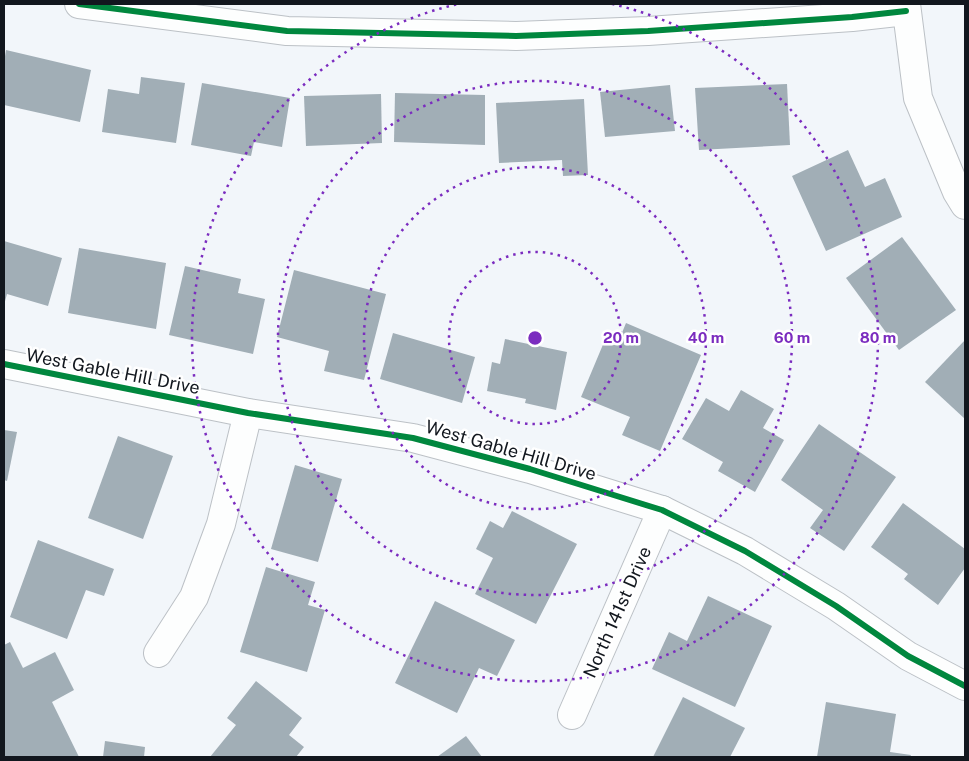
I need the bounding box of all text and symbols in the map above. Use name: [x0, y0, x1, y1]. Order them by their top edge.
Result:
centre of rings: [526, 329, 544, 347]
text: 20 m: [603, 329, 639, 346]
text: 40 m: [688, 329, 724, 346]
text: 60 m: [774, 329, 810, 346]
text: 80 m: [860, 329, 896, 346]
street label: West Gable Hill Drive: [24, 344, 202, 398]
street label: West Gable Hill Drive: [423, 416, 599, 484]
street label: North 141st Drive: [579, 543, 655, 681]

